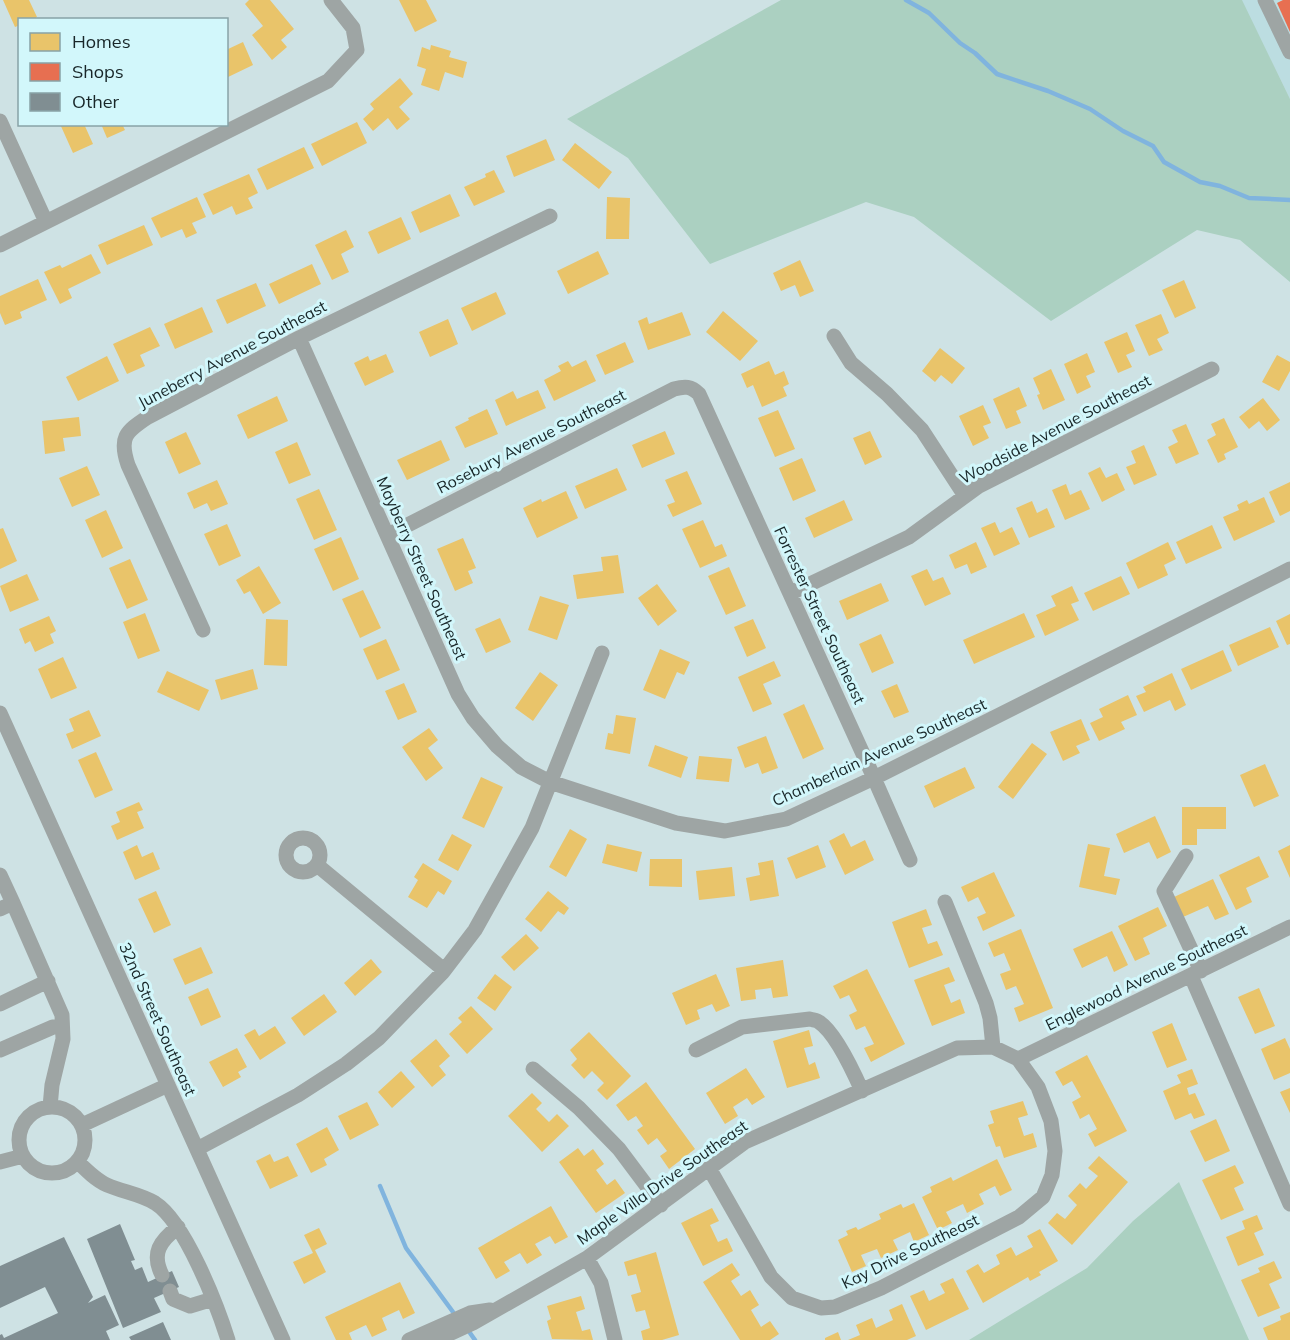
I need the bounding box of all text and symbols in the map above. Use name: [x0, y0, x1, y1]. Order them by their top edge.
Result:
legend: [18, 18, 228, 126]
text: Homes: [72, 30, 131, 53]
text: Shops: [72, 60, 124, 83]
text: Other: [72, 90, 120, 113]
street label: Juneberry Avenue Southeast: [134, 296, 330, 412]
street label: Woodside Avenue Southeast: [956, 370, 1154, 488]
street label: Rosebury Avenue Southeast: [433, 384, 629, 497]
street label: Mayberry Street Southeast: [373, 473, 472, 663]
street label: Forrester Street Southeast: [770, 523, 870, 707]
street label: Chamberlain Avenue Southeast: [769, 693, 990, 810]
street label: Englewood Avenue Southeast: [1042, 919, 1250, 1035]
street label: 32nd Street Southeast: [115, 939, 201, 1099]
street label: Maple Villa Drive Southeast: [573, 1115, 752, 1249]
street label: Kay Drive Southeast: [838, 1209, 982, 1293]

